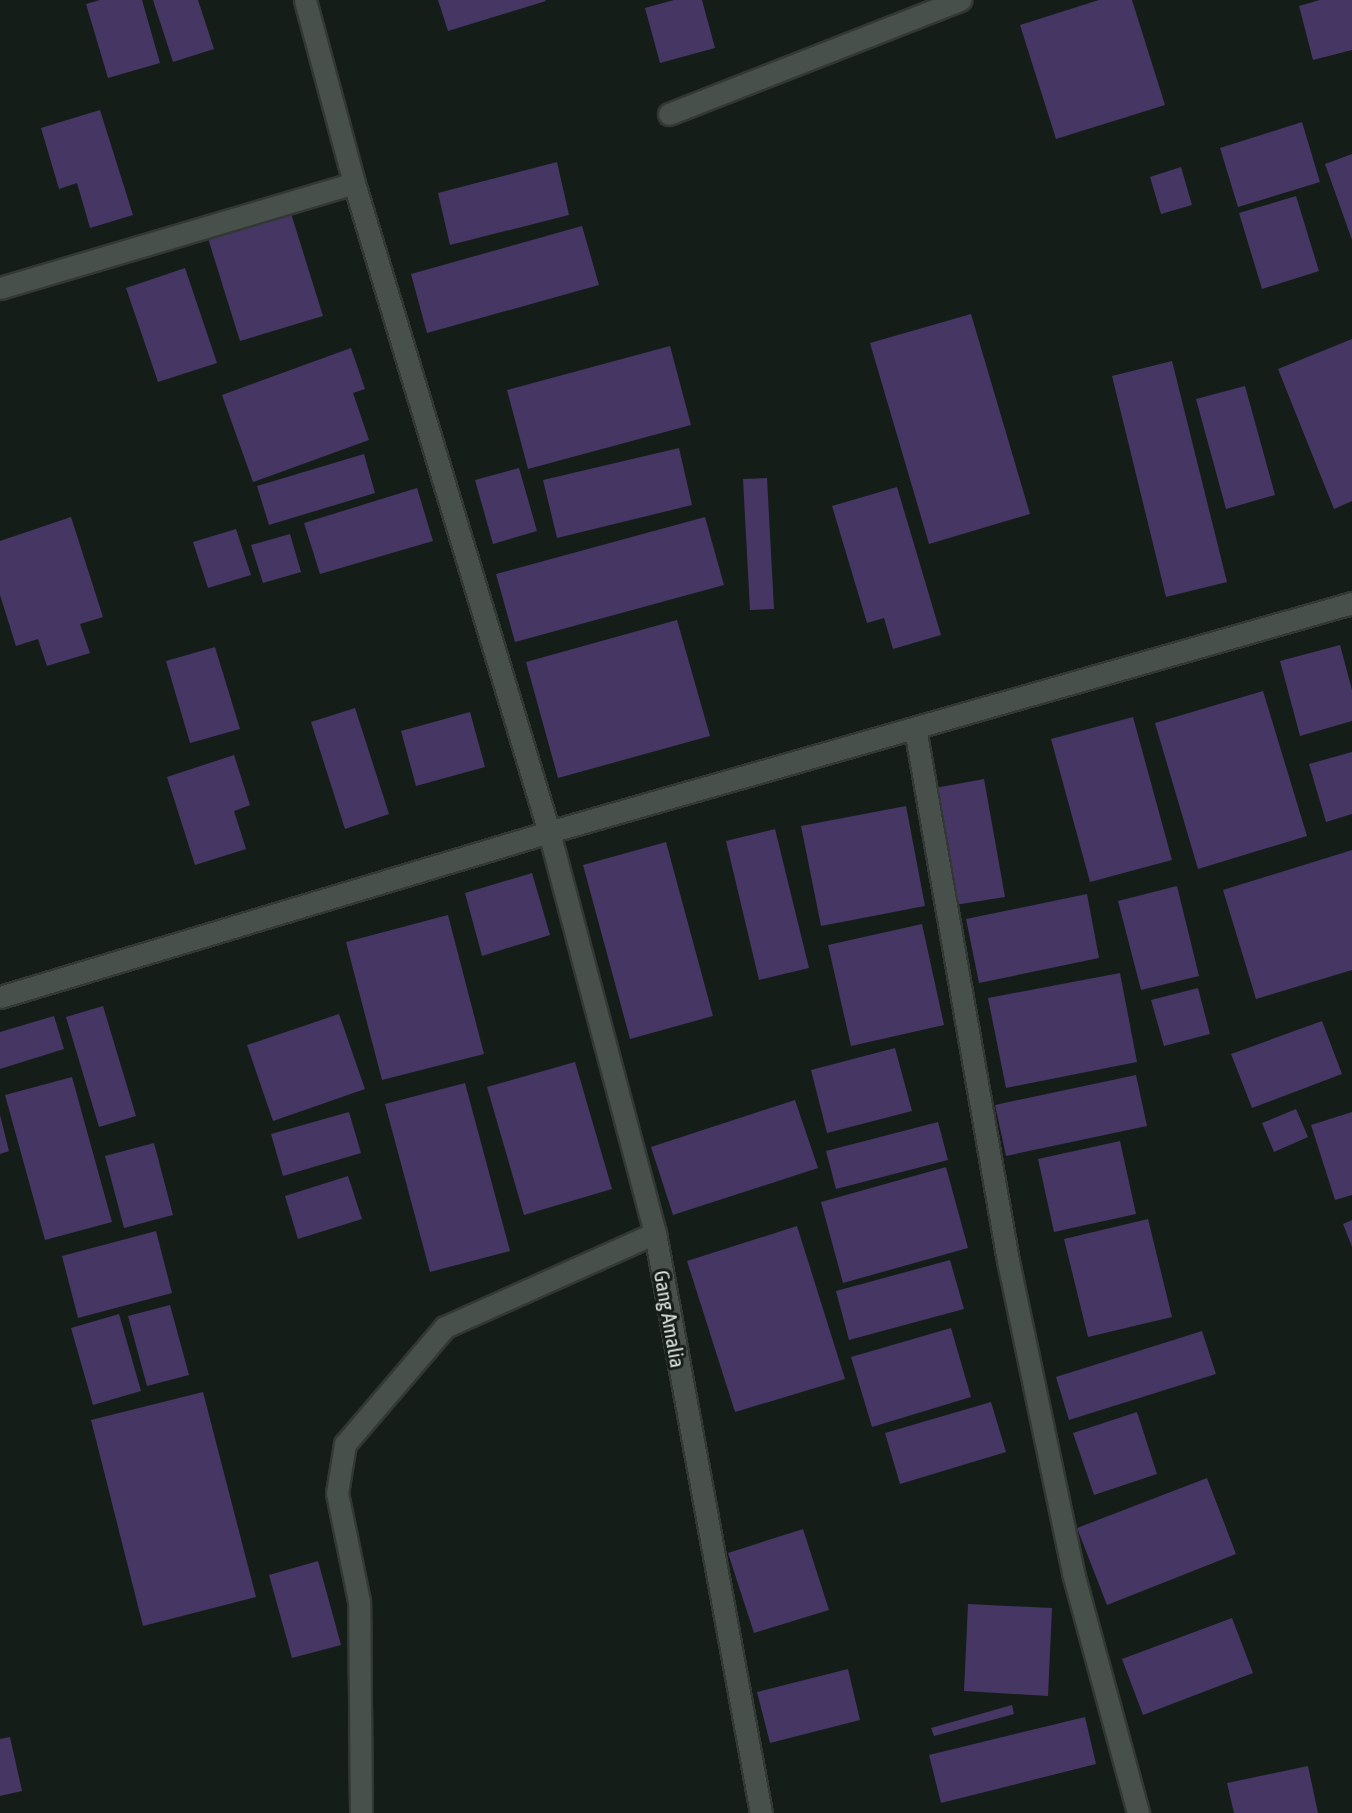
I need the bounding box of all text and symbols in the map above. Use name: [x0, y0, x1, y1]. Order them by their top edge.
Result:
street label: Gang Amalia: [649, 1268, 691, 1370]

